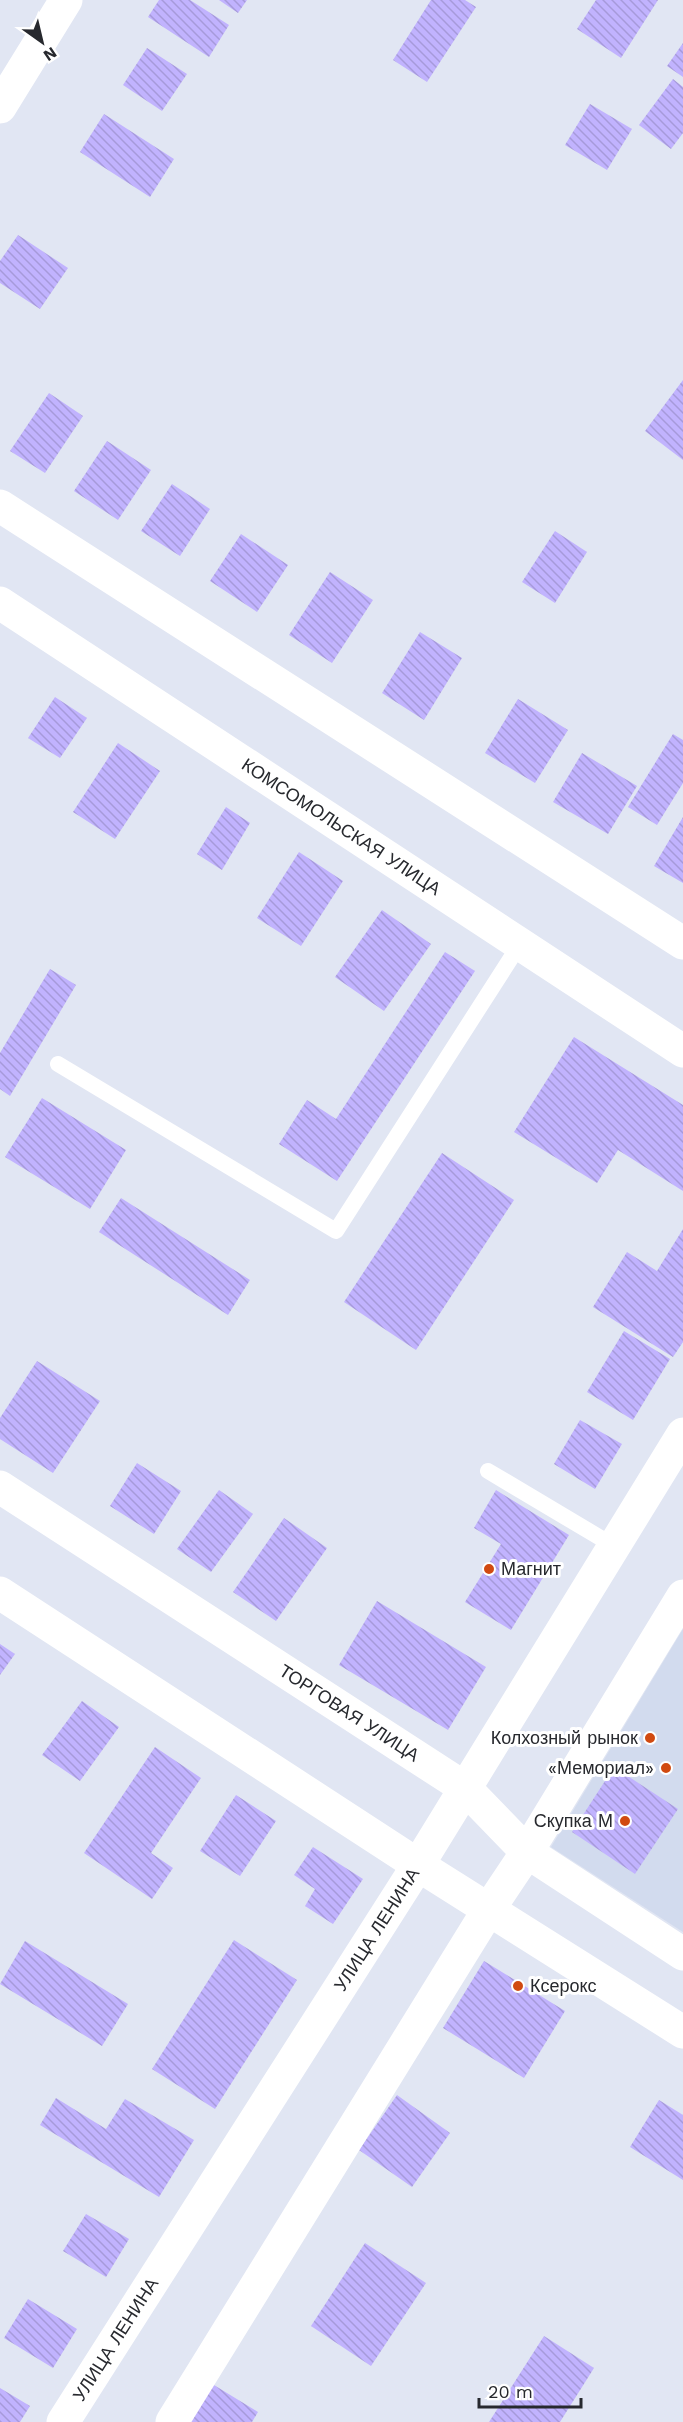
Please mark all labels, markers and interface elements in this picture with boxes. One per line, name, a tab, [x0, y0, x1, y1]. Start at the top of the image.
north arrow	[12, 12, 72, 72]
text: N	[40, 43, 60, 65]
street label: КОМСОМОЛЬСКАЯ УЛИЦА	[238, 754, 445, 899]
place label: Магнит	[501, 1558, 561, 1579]
marker: Магнит	[482, 1562, 496, 1576]
street label: ТОРГОВАЯ УЛИЦА	[276, 1660, 423, 1766]
place label: Колхозный рынок	[491, 1727, 638, 1748]
marker: Колхозный рынок	[643, 1731, 657, 1745]
place label: «Мемориал»	[548, 1757, 654, 1778]
marker: «Мемориал»	[659, 1761, 673, 1775]
place label: Скупка М	[534, 1810, 613, 1831]
marker: Скупка М	[618, 1814, 632, 1828]
street label: УЛИЦА ЛЕНИНА	[329, 1864, 423, 1995]
place label: Ксерокс	[530, 1975, 597, 1996]
marker: Ксерокс	[511, 1979, 525, 1993]
street label: УЛИЦА ЛЕНИНА	[68, 2274, 162, 2405]
scale bar	[479, 2371, 581, 2409]
text: 20 m	[488, 2381, 533, 2402]

